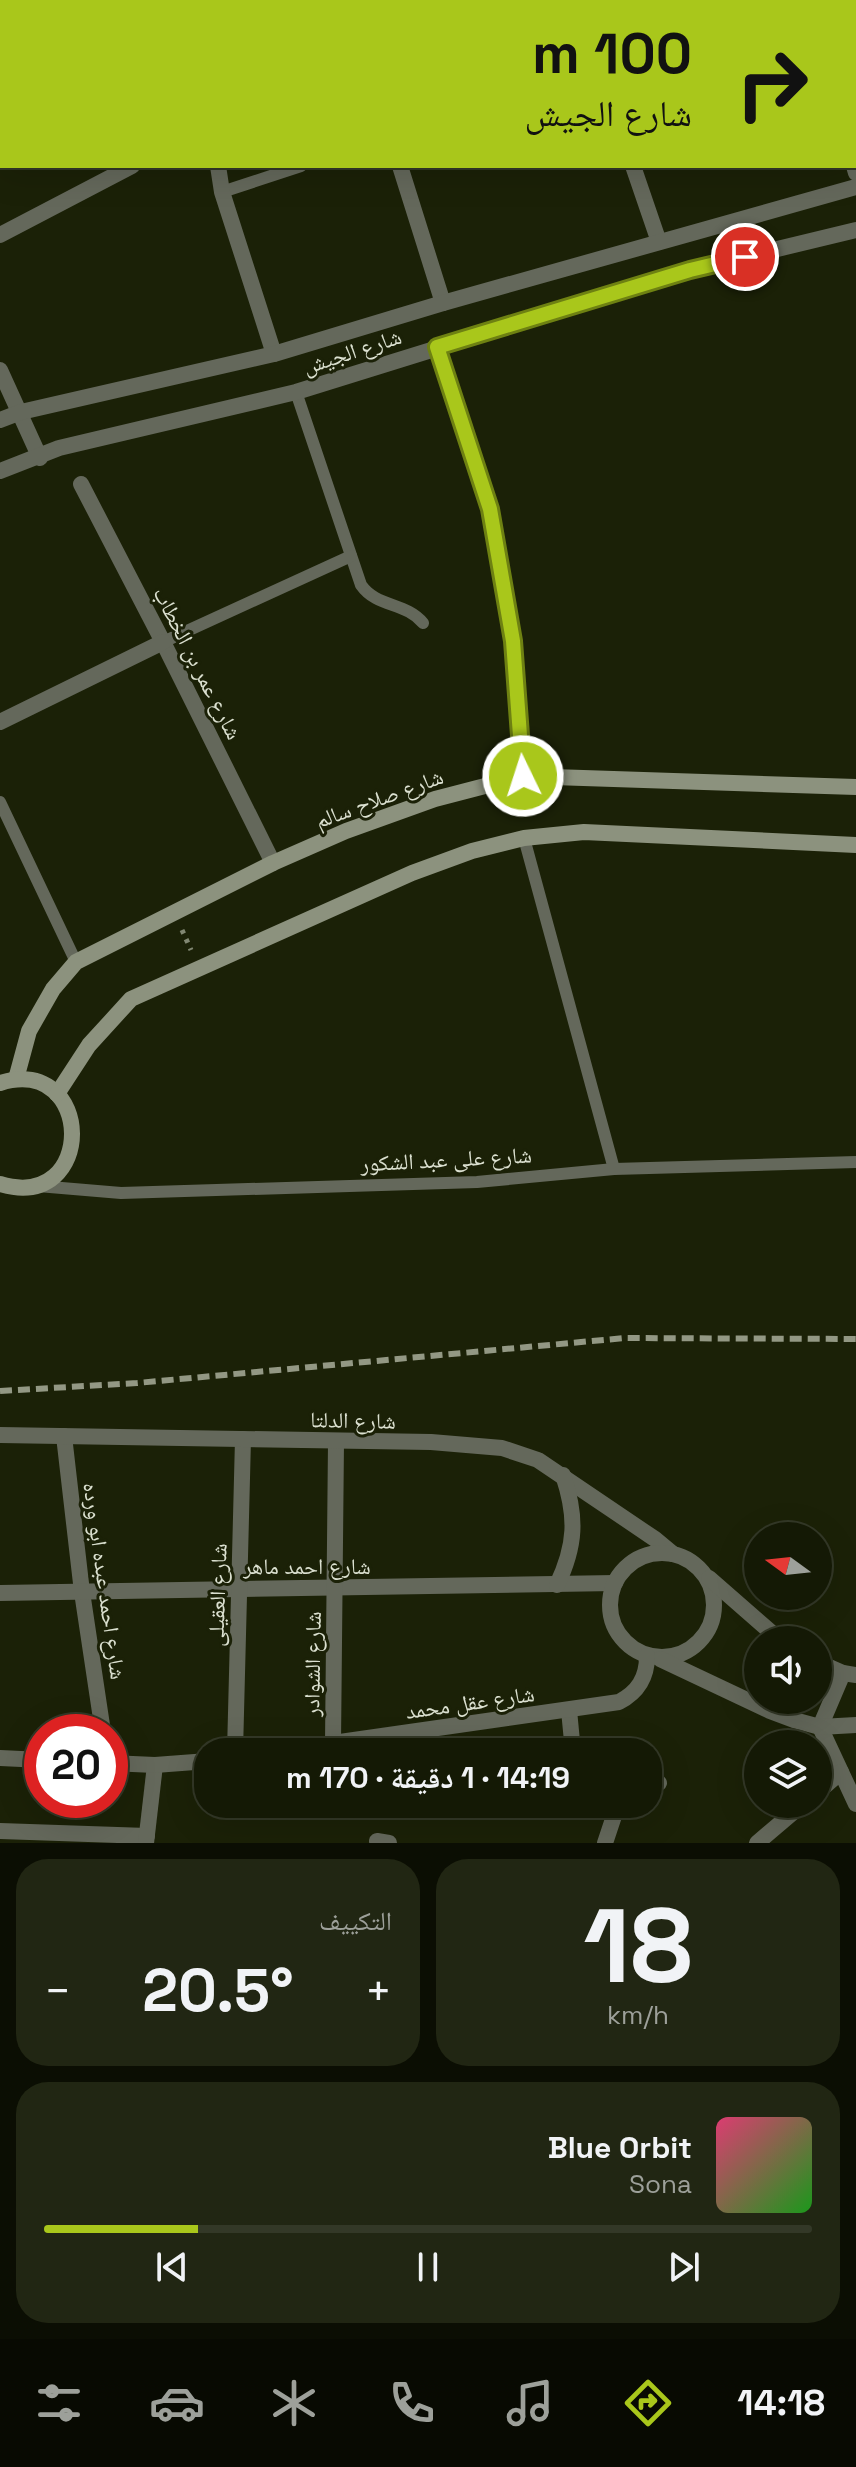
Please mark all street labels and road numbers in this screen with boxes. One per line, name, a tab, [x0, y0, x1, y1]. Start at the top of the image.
street label: شارع الجيش	[299, 322, 405, 380]
street label: شارع عمر بن الخطاب	[147, 582, 249, 744]
street label: شارع صلاح سالم	[311, 762, 447, 835]
street label: شارع على عبد الشكور	[359, 1141, 532, 1178]
street label: شارع الدلتا	[310, 1405, 396, 1435]
street label: شارع احمد عبده ابو ورده	[77, 1481, 133, 1681]
street label: شارع العقيلى	[201, 1543, 233, 1647]
street label: شارع احمد ماهر	[242, 1552, 371, 1580]
street label: شارع الشوادر	[297, 1611, 327, 1718]
street label: شارع عقل محمد	[404, 1679, 536, 1725]

